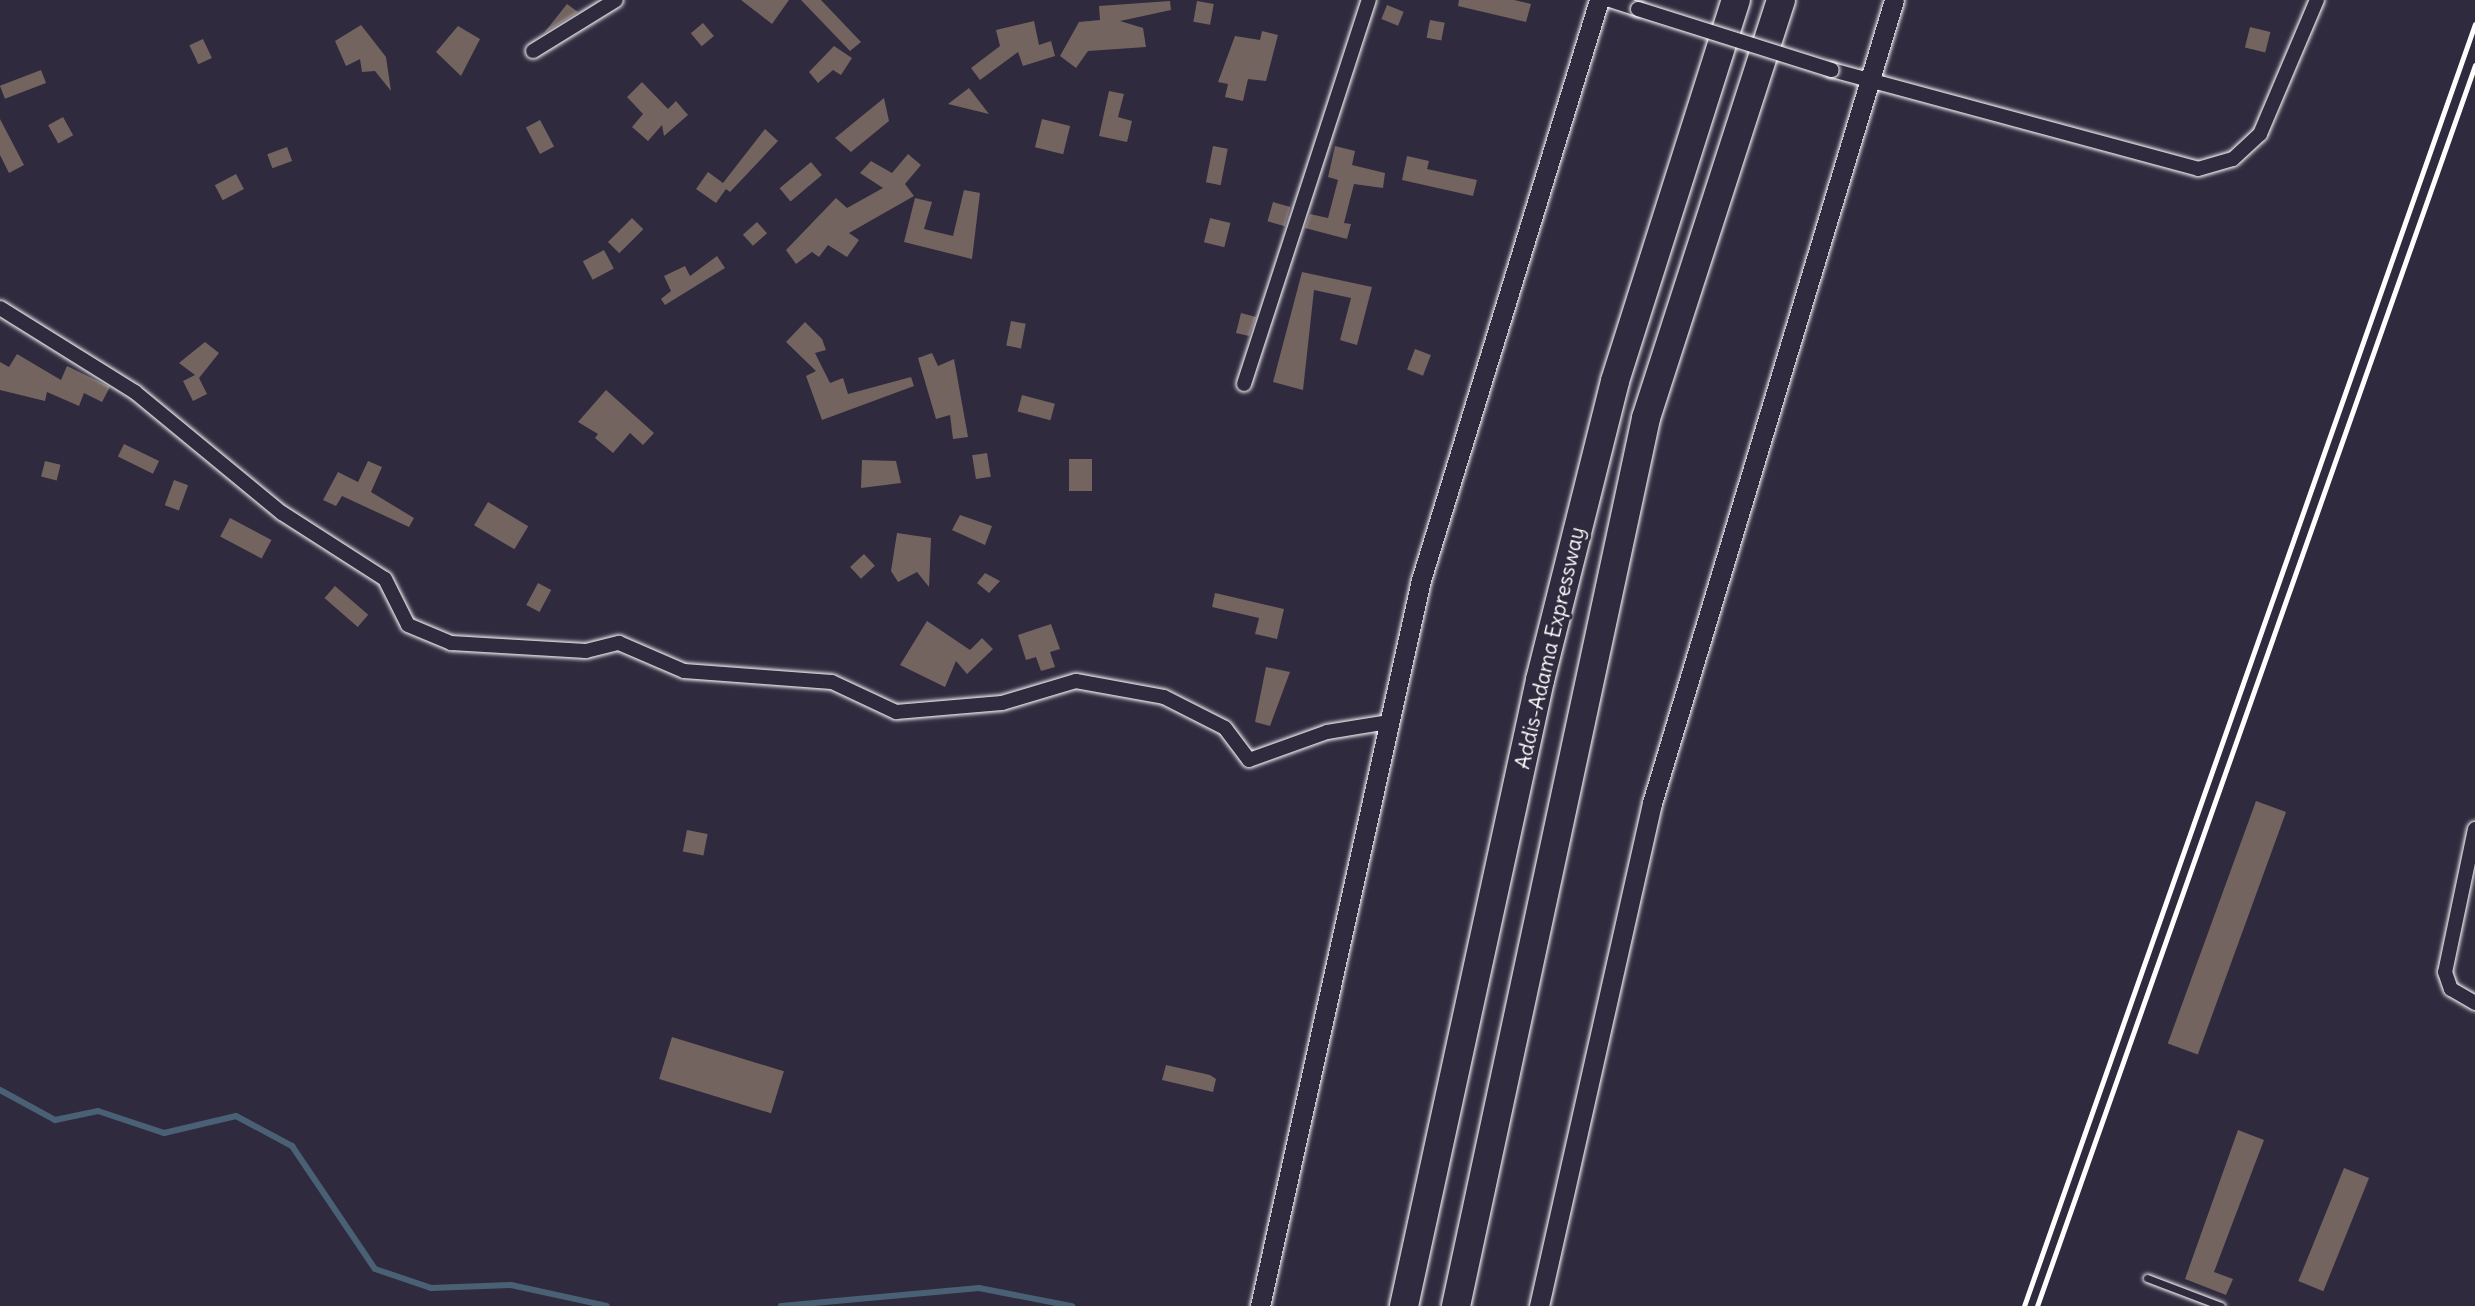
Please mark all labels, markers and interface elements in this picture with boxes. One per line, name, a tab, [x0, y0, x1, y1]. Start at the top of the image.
street label: Addis-Adama Expressway	[1510, 525, 1590, 771]

